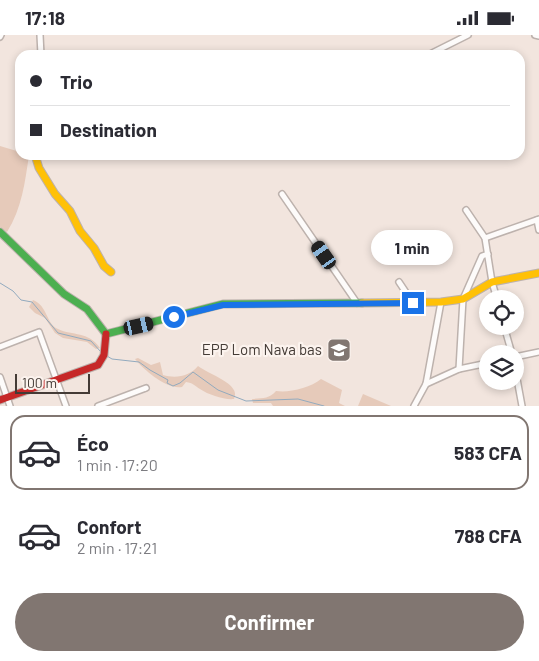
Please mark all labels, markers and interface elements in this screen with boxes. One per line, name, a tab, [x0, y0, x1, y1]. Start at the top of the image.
text: 17:18	[25, 6, 65, 29]
text: Trio	[60, 70, 93, 93]
text: Destination	[60, 118, 157, 141]
callout: 1 min	[372, 231, 454, 265]
car	[309, 238, 338, 272]
text: 1 min	[394, 238, 430, 257]
map controls	[479, 290, 524, 390]
button: locate	[479, 290, 524, 335]
route end	[402, 292, 424, 314]
route start	[163, 306, 185, 328]
car	[122, 315, 155, 337]
school or university icon: EPP Lom Nava bas	[326, 337, 352, 363]
place label: EPP Lom Nava bas	[202, 340, 322, 358]
button: layers	[479, 345, 524, 390]
scale bar	[15, 371, 90, 394]
text: 100 m	[22, 374, 57, 391]
icon: car	[17, 430, 62, 475]
text: Éco	[77, 432, 109, 455]
text: 583 CFA	[454, 441, 522, 464]
text: 1 min · 17:20	[77, 455, 158, 474]
icon: car	[17, 513, 62, 558]
text: Confort	[77, 515, 141, 538]
text: 788 CFA	[455, 524, 522, 547]
text: 2 min · 17:21	[77, 538, 157, 557]
button: Confirmer	[15, 593, 524, 651]

